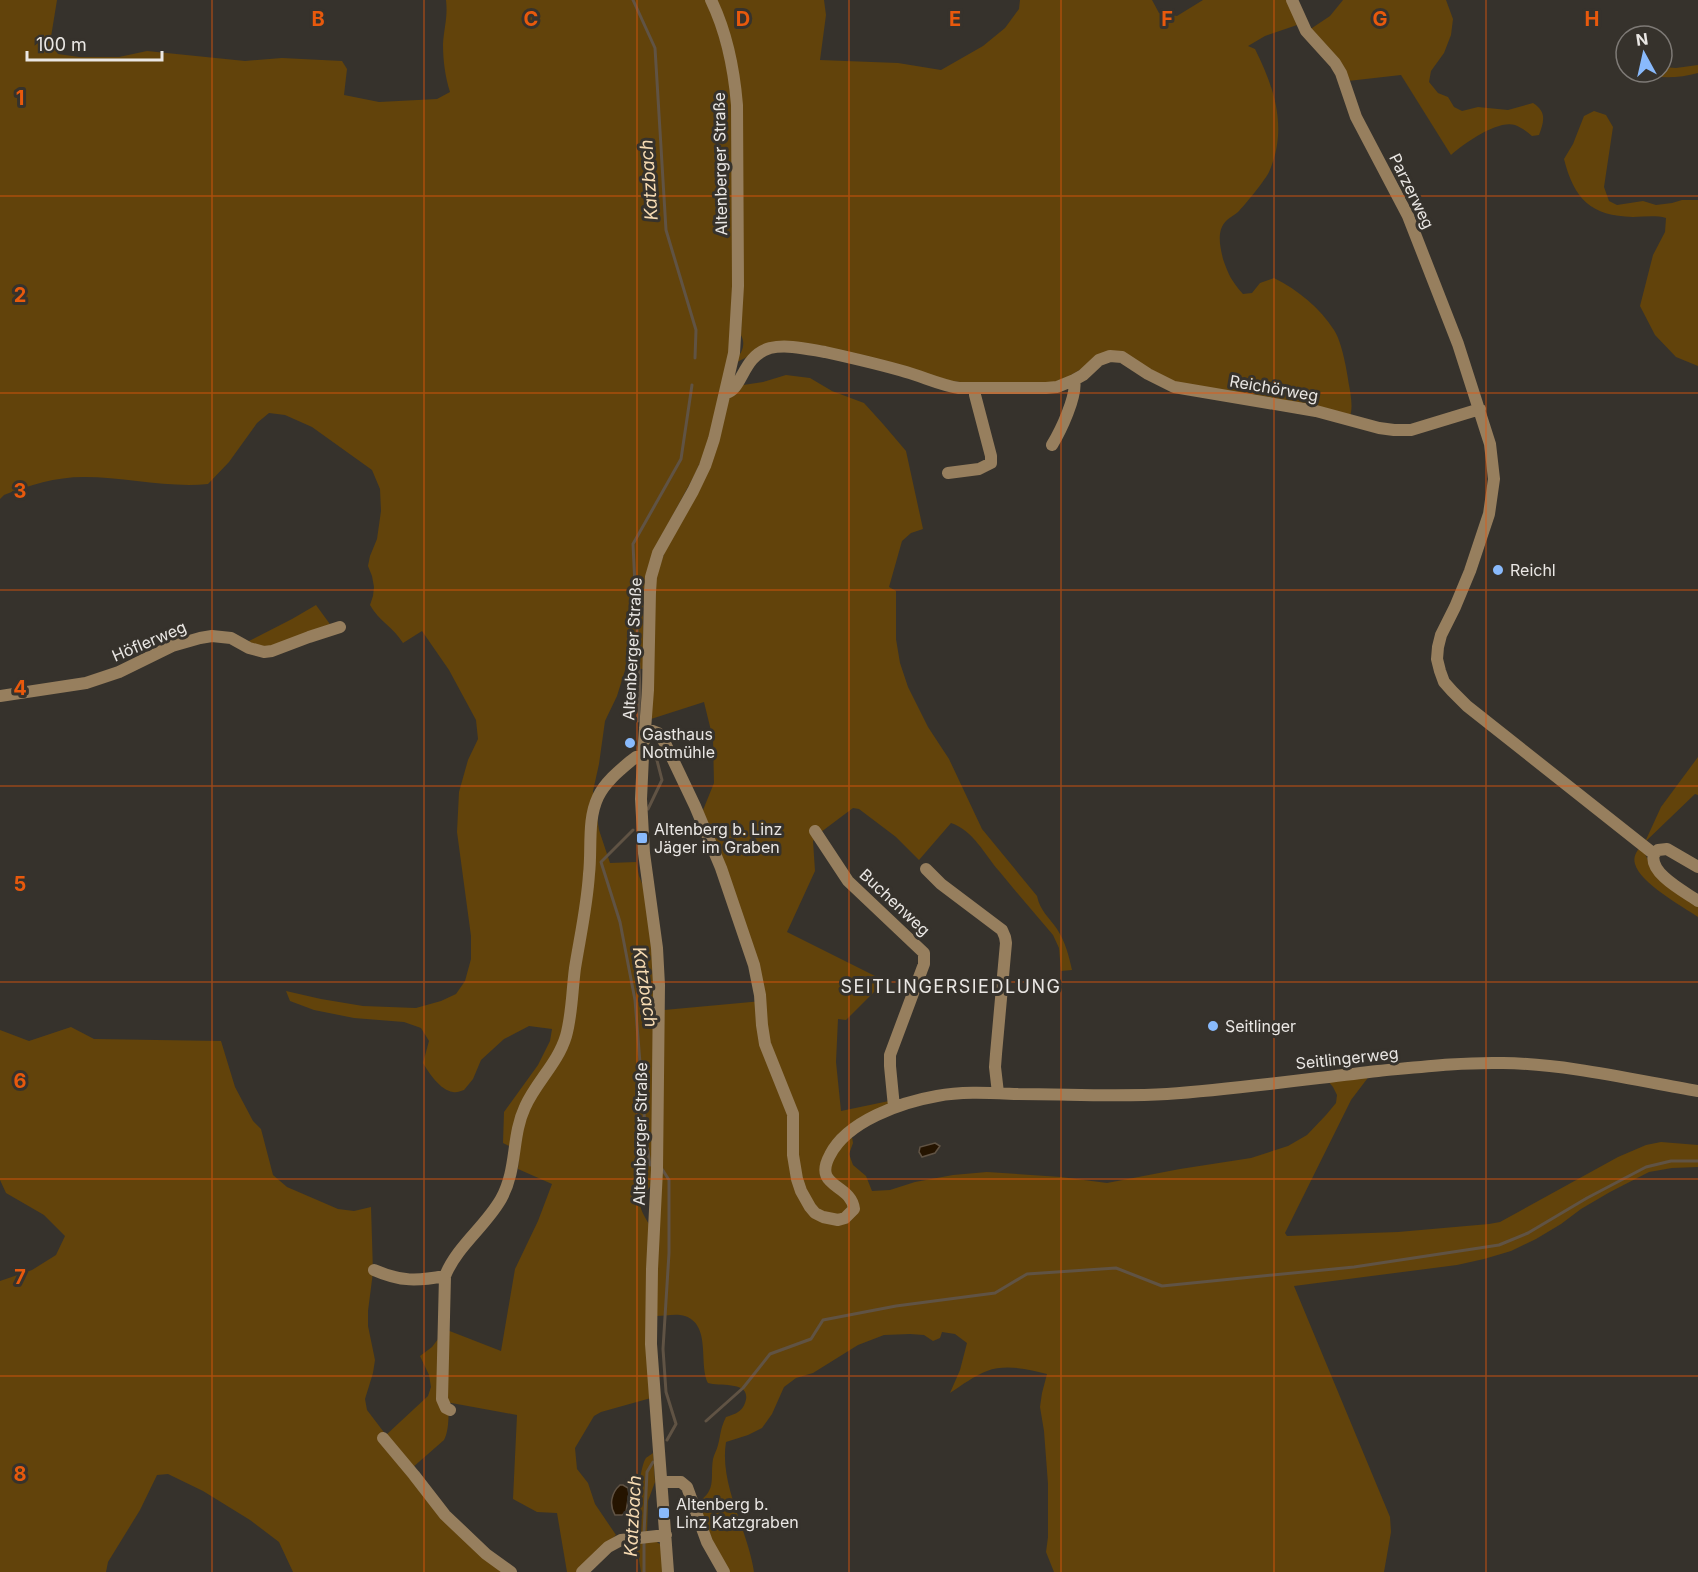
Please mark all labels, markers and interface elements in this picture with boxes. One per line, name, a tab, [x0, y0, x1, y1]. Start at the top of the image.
text: B	[311, 7, 325, 31]
text: C	[524, 7, 538, 31]
text: D	[736, 7, 750, 31]
text: E	[949, 7, 961, 31]
text: F	[1161, 7, 1173, 31]
text: G	[1372, 7, 1388, 31]
text: H	[1585, 7, 1599, 31]
scale bar	[27, 24, 162, 62]
north arrow	[1614, 24, 1674, 84]
text: N	[1634, 28, 1649, 50]
text: 100 m	[36, 34, 87, 55]
text: 1	[16, 86, 24, 110]
street label: Altenberger Straße	[709, 92, 731, 236]
water label: Katzbach	[635, 139, 662, 221]
street label: Parzerweg	[1385, 150, 1439, 232]
text: 2	[14, 283, 26, 307]
street label: Reichörweg	[1228, 370, 1320, 406]
text: 3	[14, 479, 26, 503]
place label: Reichl	[1510, 560, 1556, 580]
marker: Reichl	[1491, 563, 1505, 577]
street label: Altenberger Straße	[618, 577, 646, 721]
street label: Höflerweg	[109, 616, 189, 666]
text: 4	[13, 676, 27, 700]
place label: Gasthaus Notmühle	[642, 724, 715, 762]
marker: Gasthaus Notmühle	[623, 736, 637, 750]
place label: Altenberg b. Linz Jäger im Graben	[654, 819, 782, 857]
marker: Altenberg b. Linz Jäger im Graben	[635, 831, 649, 845]
street label: Buchenweg	[856, 864, 934, 940]
text: 5	[14, 872, 26, 896]
water label: Katzbach	[629, 945, 662, 1029]
district label: SEITLINGERSIEDLUNG	[841, 976, 1061, 997]
place label: Seitlinger	[1225, 1016, 1296, 1036]
marker: Seitlinger	[1206, 1019, 1220, 1033]
street label: Seitlingerweg	[1295, 1043, 1399, 1073]
street label: Altenberger Straße	[629, 1062, 651, 1206]
text: 6	[14, 1069, 27, 1093]
text: 7	[14, 1265, 26, 1289]
text: 8	[13, 1462, 27, 1486]
water label: Katzbach	[620, 1475, 645, 1557]
place label: Altenberg b. Linz Katzgraben	[676, 1494, 799, 1532]
marker: Altenberg b. Linz Katzgraben	[657, 1506, 671, 1520]

